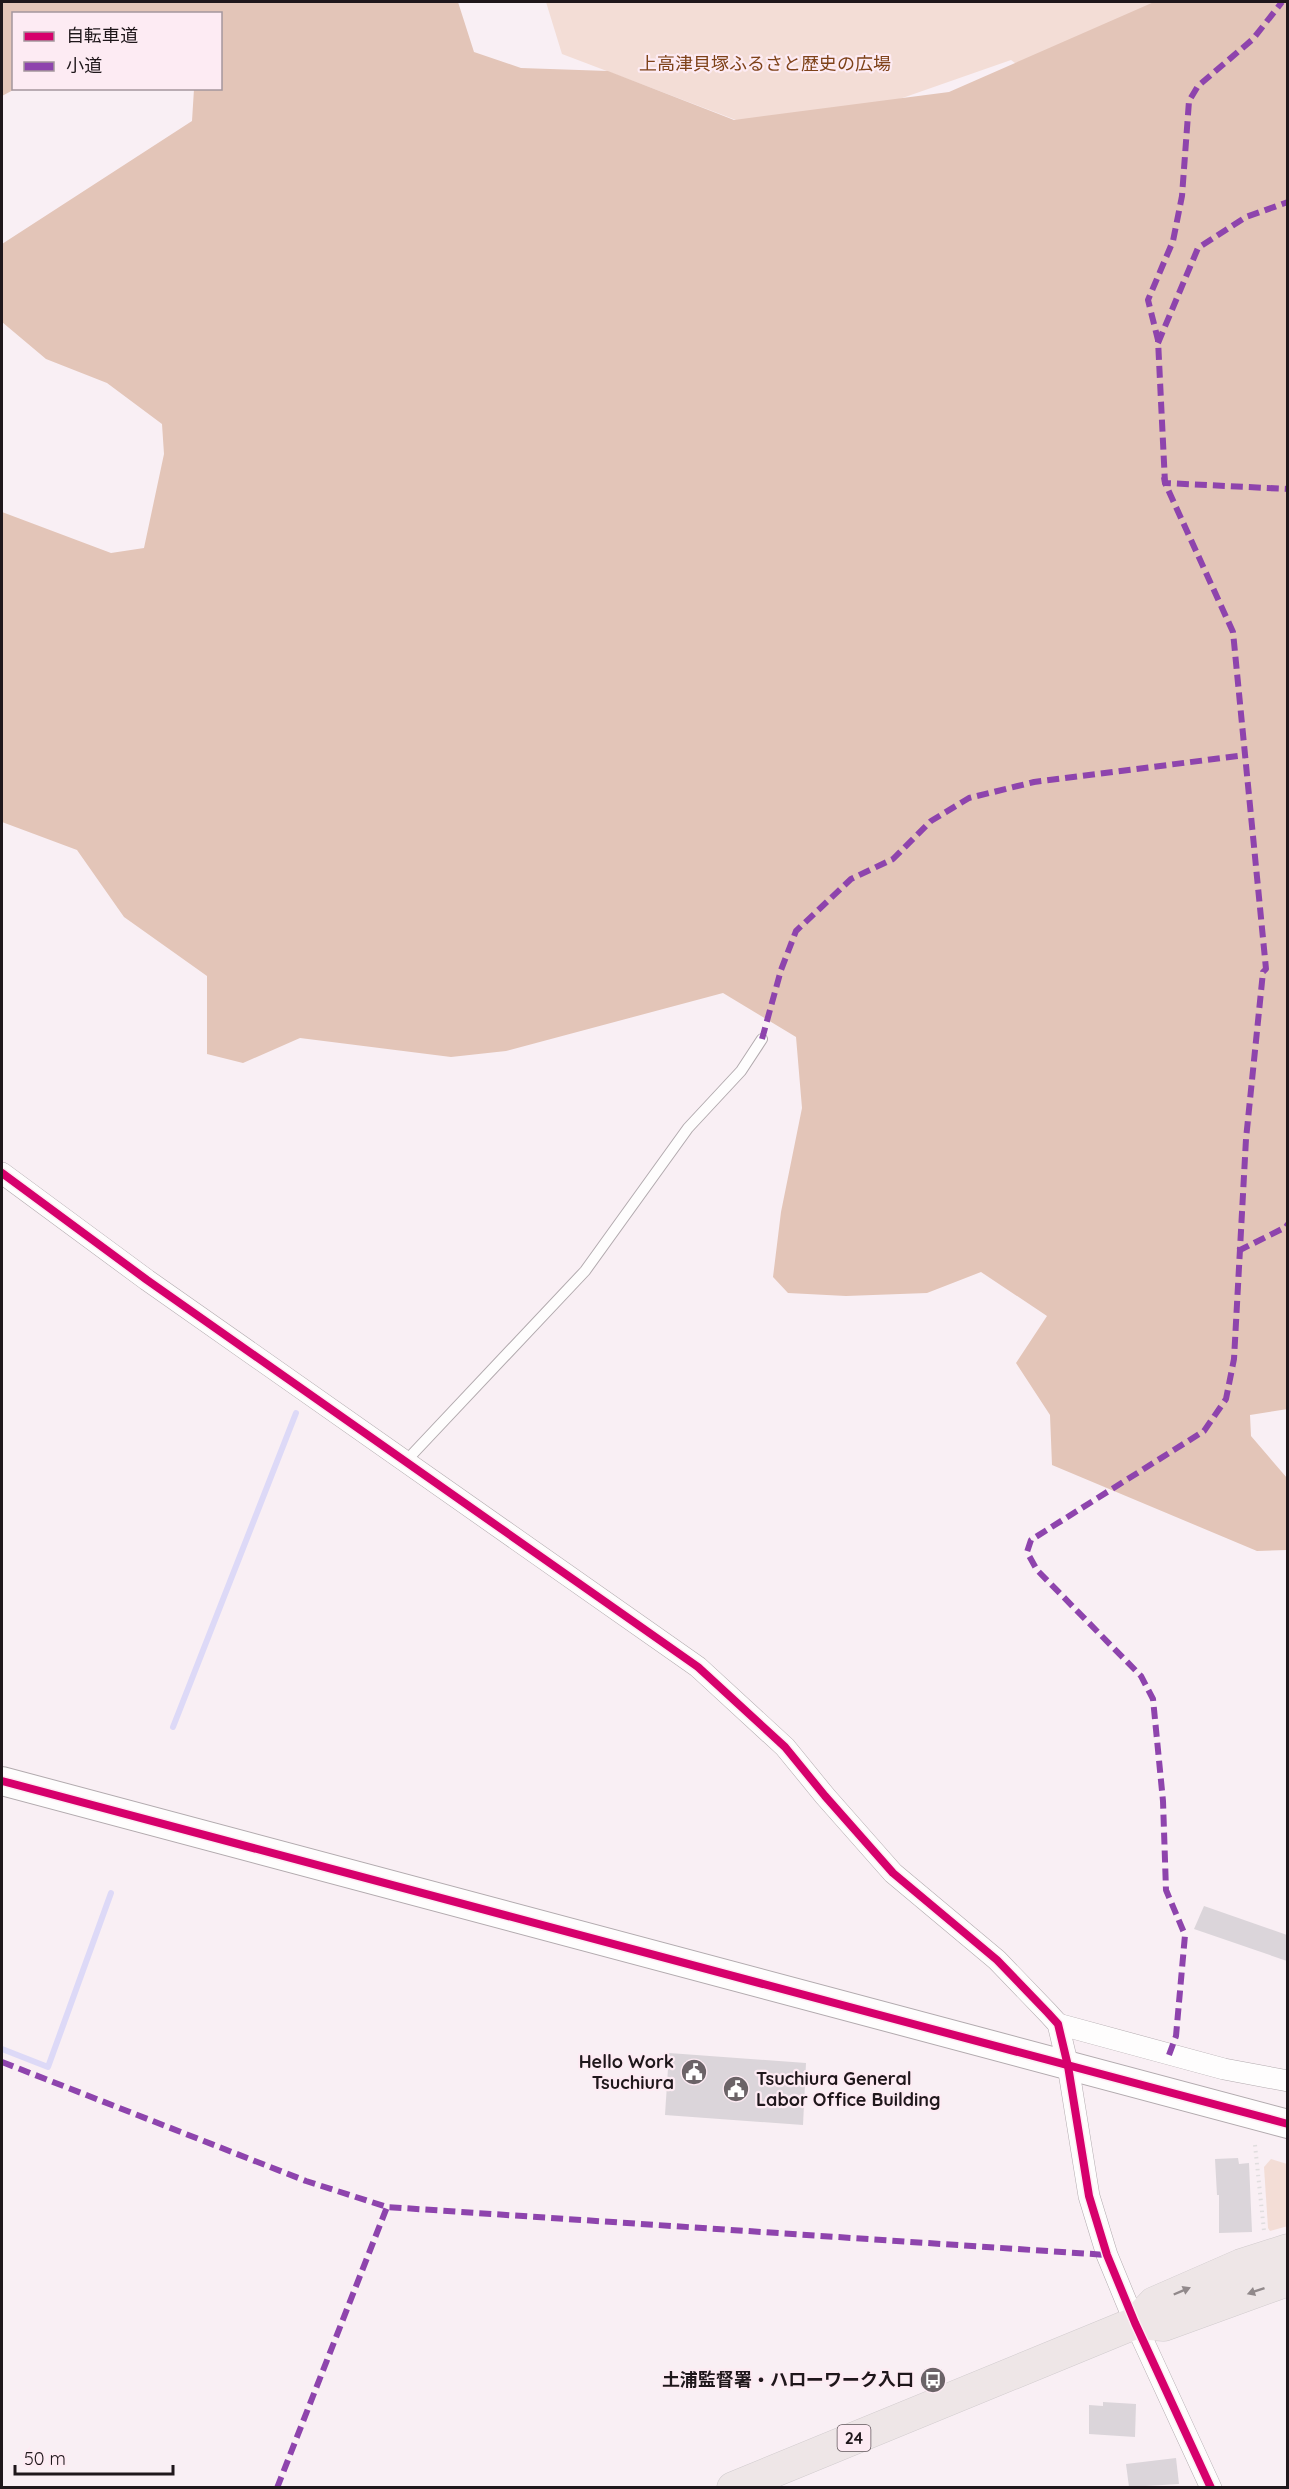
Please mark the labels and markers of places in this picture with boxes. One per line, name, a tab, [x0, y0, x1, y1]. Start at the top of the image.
place label: Hello Work Tsuchiura	[579, 2050, 674, 2094]
public building icon: Hello Work Tsuchiura	[679, 2057, 709, 2087]
place label: Tsuchiura General Labor Office Building	[756, 2067, 941, 2111]
public building icon: Tsuchiura General Labor Office Building	[721, 2074, 751, 2104]
bus stop icon: 土浦監督署・ハローワーク入口	[918, 2365, 948, 2395]
place label: 土浦監督署・ハローワーク入口	[662, 2368, 914, 2391]

